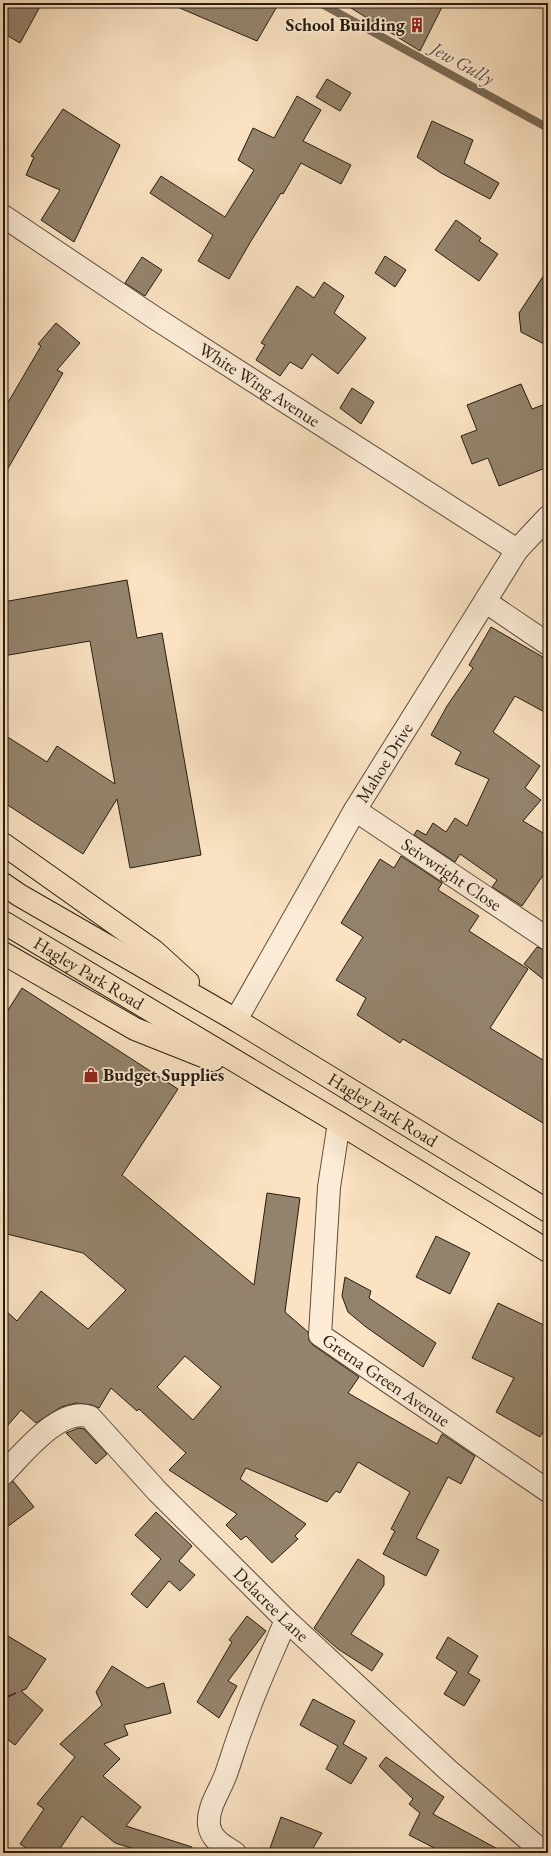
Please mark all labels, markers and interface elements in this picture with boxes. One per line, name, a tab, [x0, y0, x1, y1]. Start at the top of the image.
place label: School Building	[286, 13, 406, 36]
building icon: School Building	[408, 16, 426, 34]
water label: Jew Gully	[423, 34, 499, 91]
street label: White Wing Avenue	[195, 337, 325, 432]
street label: Mahoe Drive	[350, 718, 418, 807]
street label: Seivwright Close	[397, 832, 506, 916]
street label: Hagley Park Road	[30, 931, 149, 1015]
place label: Budget Supplies	[103, 1063, 224, 1086]
shop icon: Budget Supplies	[82, 1066, 100, 1084]
street label: Hagley Park Road	[324, 1067, 443, 1152]
street label: Gretna Green Avenue	[318, 1328, 455, 1432]
street label: Delacree Lane	[229, 1562, 314, 1646]

